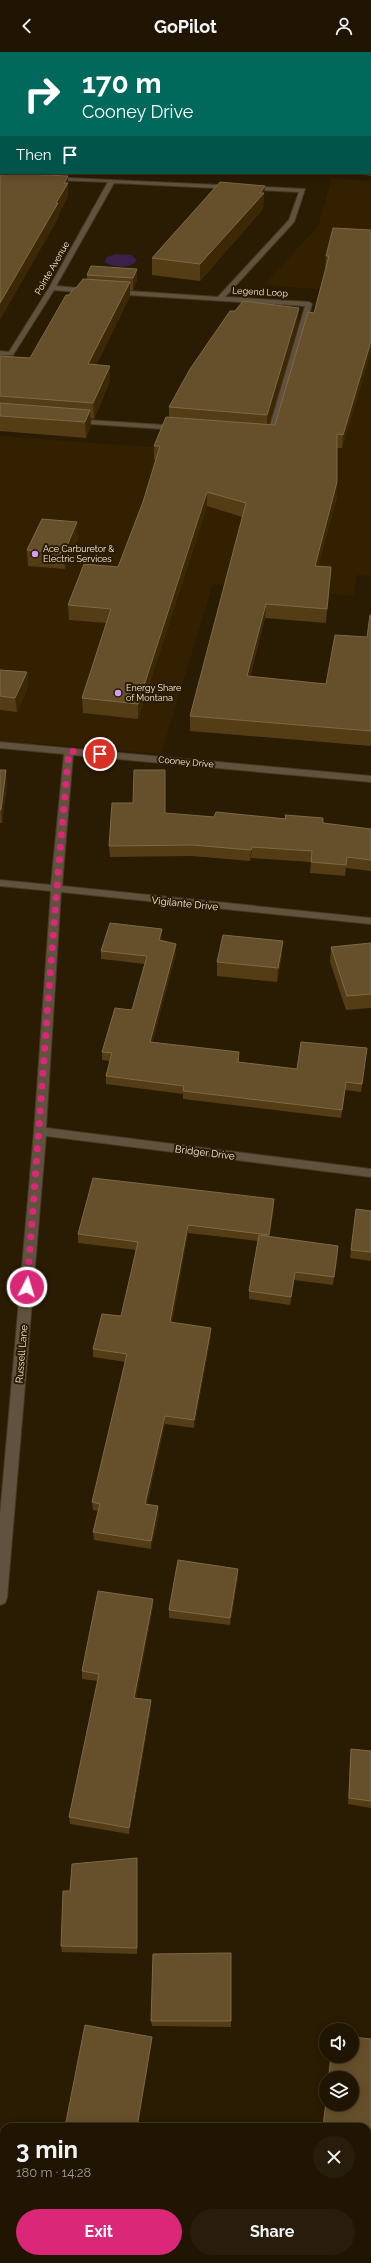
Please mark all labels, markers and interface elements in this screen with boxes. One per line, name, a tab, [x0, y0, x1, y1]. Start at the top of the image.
icon: back	[16, 15, 38, 37]
icon: person	[333, 15, 355, 37]
text: GoPilot	[154, 16, 217, 37]
text: 170 m	[82, 67, 162, 100]
icon: right	[16, 68, 68, 120]
text: Cooney Drive	[82, 101, 193, 122]
icon: arrive	[59, 144, 81, 166]
text: Then	[16, 146, 51, 164]
street label: Pointe Avenue	[33, 239, 72, 296]
street label: Legend Loop	[232, 286, 289, 298]
place label: Ace Carburetor & Electric Services	[43, 544, 114, 564]
marker: Ace Carburetor & Electric Services	[30, 549, 40, 559]
place label: Energy Share of Montana	[126, 683, 182, 703]
marker: Energy Share of Montana	[113, 688, 123, 698]
pin	[83, 737, 117, 771]
icon: arrive	[89, 743, 111, 765]
street label: Cooney Drive	[158, 755, 215, 769]
street label: Vigilante Drive	[151, 895, 219, 912]
street label: Bridger Drive	[174, 1143, 236, 1162]
position arrow	[6, 1266, 48, 1308]
street label: Russell Lane	[13, 1324, 30, 1384]
map controls	[319, 2023, 359, 2111]
button: sound	[319, 2023, 359, 2063]
button: layers	[319, 2071, 359, 2111]
text: 3 min	[16, 2135, 78, 2164]
button: close	[313, 2136, 355, 2178]
text: 180 m · 14:28	[16, 2165, 91, 2180]
button: Exit	[16, 2209, 182, 2255]
button: Share	[190, 2209, 355, 2255]

